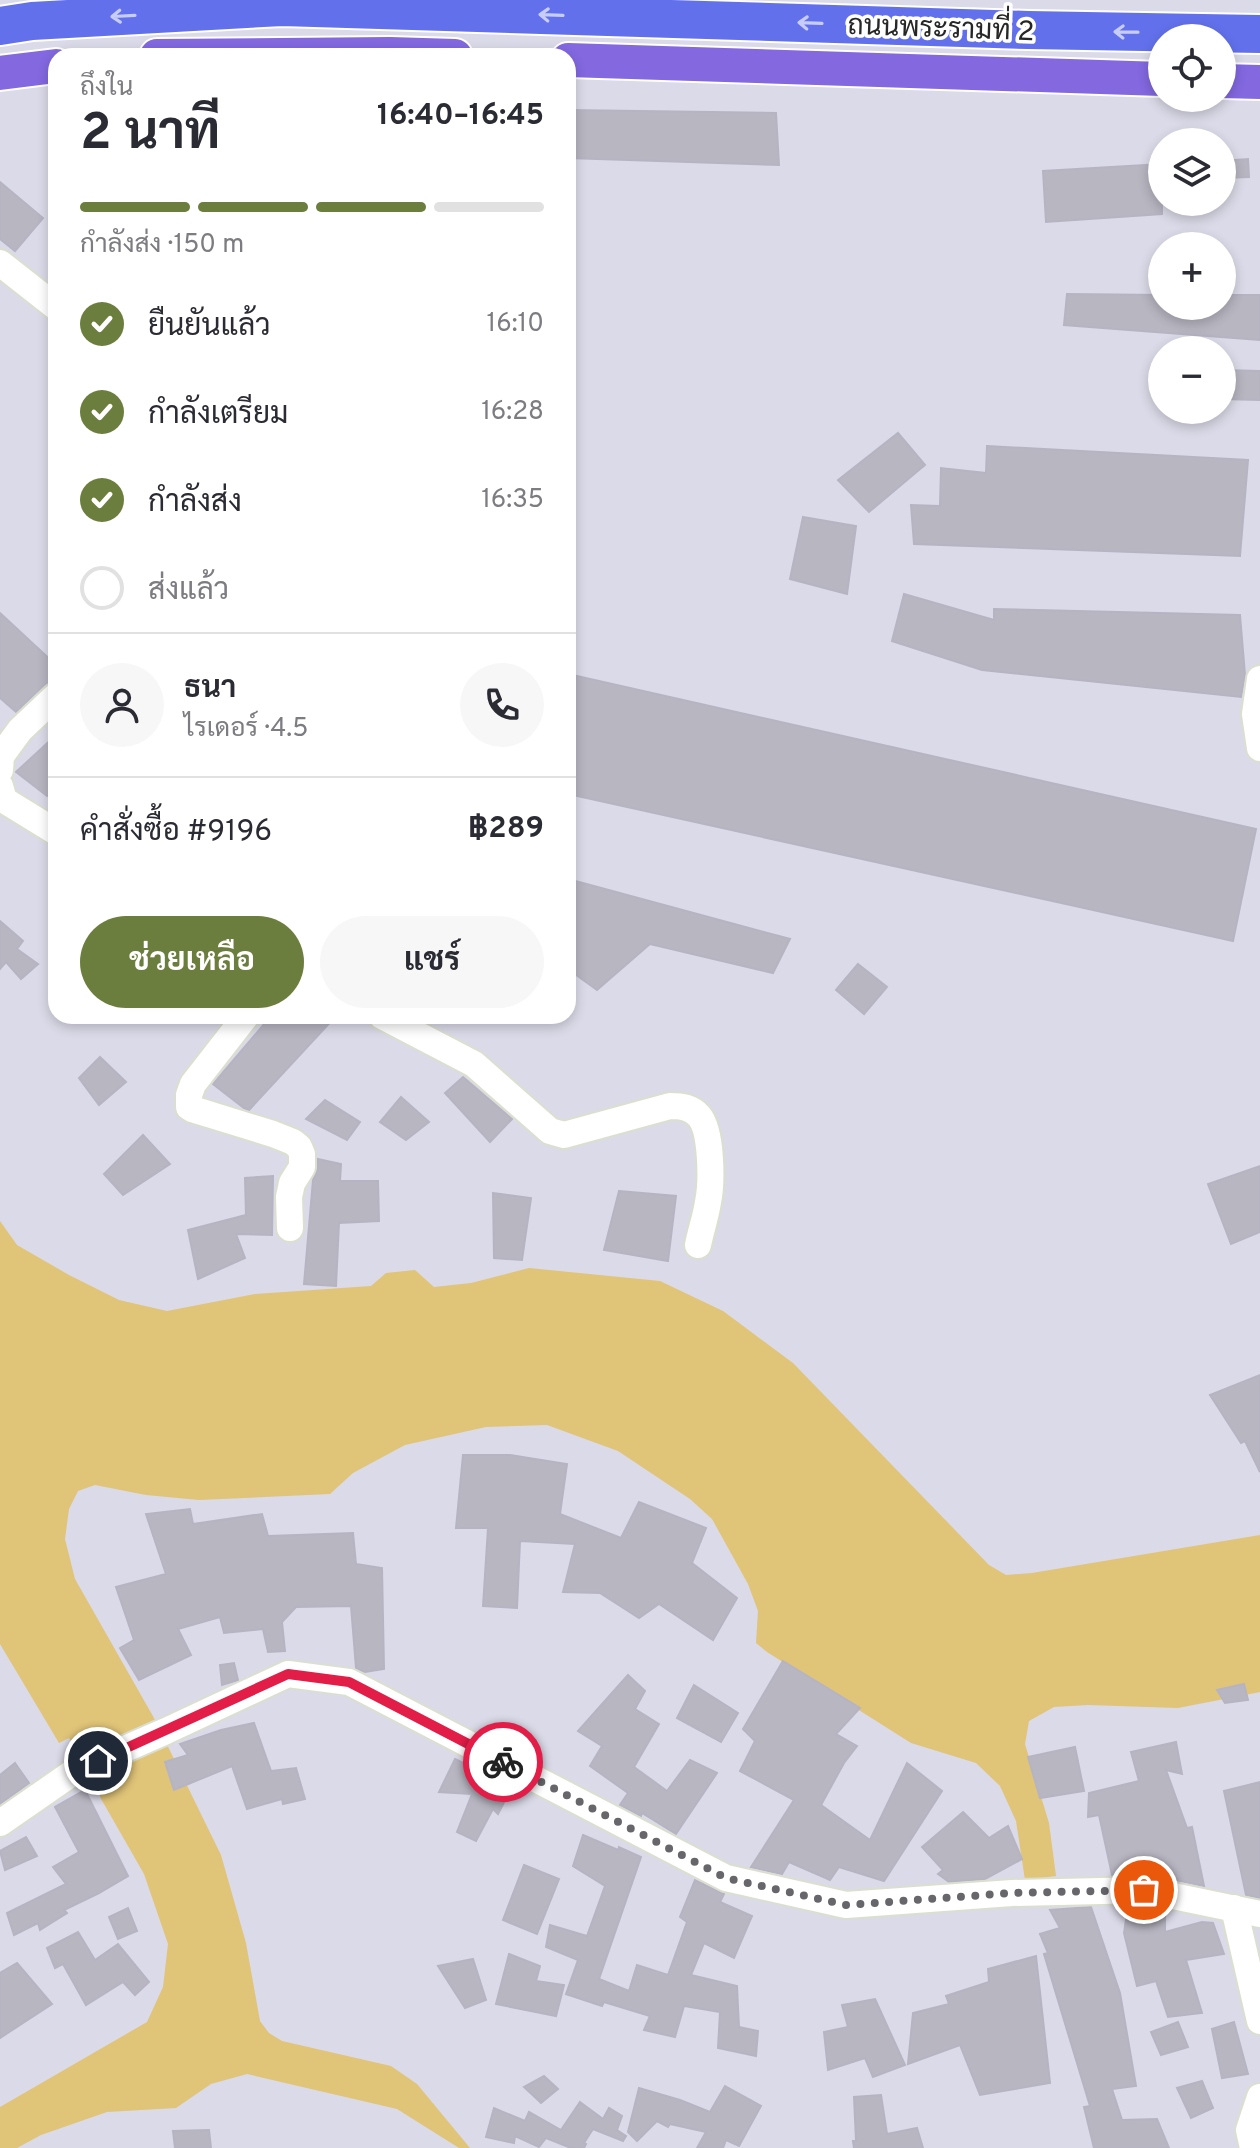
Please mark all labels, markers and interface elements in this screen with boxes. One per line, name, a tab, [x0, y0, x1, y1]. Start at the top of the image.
street label: ถนนพระรามที่ 2	[847, 0, 1035, 51]
one-way arrow	[538, 8, 565, 23]
one-way arrow	[110, 9, 137, 24]
one-way arrow	[797, 16, 824, 31]
one-way arrow	[1113, 24, 1140, 39]
map controls	[1148, 24, 1236, 424]
button: locate	[1148, 24, 1236, 112]
text: ถึงใน	[80, 72, 133, 105]
text: 16:40–16:45	[377, 98, 544, 135]
text: 2 นาที	[80, 102, 220, 168]
button: layers	[1148, 128, 1236, 216]
text: กำลังส่ง · 150 m	[80, 229, 244, 262]
button: +	[1148, 232, 1236, 320]
icon: check	[80, 302, 124, 346]
text: 16:10	[487, 308, 544, 341]
text: ยืนยันแล้ว	[148, 309, 271, 346]
button: −	[1148, 336, 1236, 424]
icon: check	[80, 390, 124, 434]
text: 16:28	[481, 396, 544, 429]
text: กำลังเตรียม	[148, 397, 288, 434]
icon: check	[80, 478, 124, 522]
text: 16:35	[481, 484, 544, 517]
text: กำลังส่ง	[148, 485, 242, 522]
text: ส่งแล้ว	[148, 573, 229, 610]
button: person	[80, 663, 164, 747]
button: phone	[460, 663, 544, 747]
text: ธนา	[184, 671, 236, 708]
text: ไรเดอร์ · 4.5	[184, 713, 308, 746]
text: ฿289	[468, 811, 544, 848]
text: คำสั่งซื้อ #9196	[80, 814, 272, 851]
button: ช่วยเหลือ	[80, 916, 304, 1008]
button: แชร์	[320, 916, 544, 1008]
courier	[463, 1722, 543, 1802]
pin	[64, 1727, 132, 1795]
icon: home	[76, 1739, 120, 1783]
icon: bike	[481, 1740, 525, 1784]
pin	[1110, 1856, 1178, 1924]
icon: bag	[1122, 1868, 1166, 1912]

